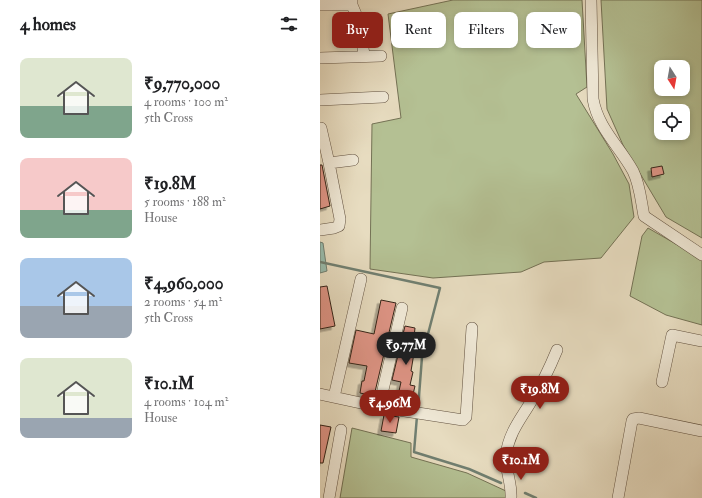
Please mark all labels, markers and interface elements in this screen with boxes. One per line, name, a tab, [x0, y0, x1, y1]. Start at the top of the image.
chip: Buy	[332, 12, 383, 48]
chip: Rent	[391, 12, 446, 48]
chip: Filters	[454, 12, 518, 48]
chip: New	[526, 12, 581, 48]
icon: filters	[278, 13, 300, 35]
text: 4 homes	[20, 14, 76, 35]
north arrow	[654, 60, 690, 96]
map controls	[654, 60, 690, 140]
text: ₹9,770,000	[144, 73, 220, 94]
icon: home	[52, 74, 100, 122]
text: 4 rooms · 100 m²	[144, 94, 228, 110]
button: locate	[654, 104, 690, 140]
text: 5th Cross	[144, 110, 193, 126]
text: ₹19.8M	[144, 173, 196, 194]
icon: home	[52, 174, 100, 222]
text: 5 rooms · 188 m²	[144, 194, 226, 210]
text: House	[144, 210, 177, 226]
text: ₹4,960,000	[144, 273, 223, 294]
icon: home	[52, 274, 100, 322]
text: 2 rooms · 54 m²	[144, 294, 222, 310]
text: 5th Cross	[144, 310, 193, 326]
pin: ₹9.77M	[373, 332, 439, 366]
text: ₹9.77M	[386, 337, 426, 353]
text: ₹10.1M	[144, 373, 194, 394]
icon: home	[52, 374, 100, 422]
pin: ₹19.8M	[507, 376, 573, 410]
text: ₹19.8M	[520, 381, 560, 397]
pin: ₹4.96M	[357, 390, 423, 424]
text: 4 rooms · 104 m²	[144, 394, 228, 410]
text: ₹4.96M	[368, 395, 412, 411]
text: House	[144, 410, 177, 426]
pin: ₹10.1M	[488, 447, 554, 481]
text: ₹10.1M	[502, 452, 540, 468]

